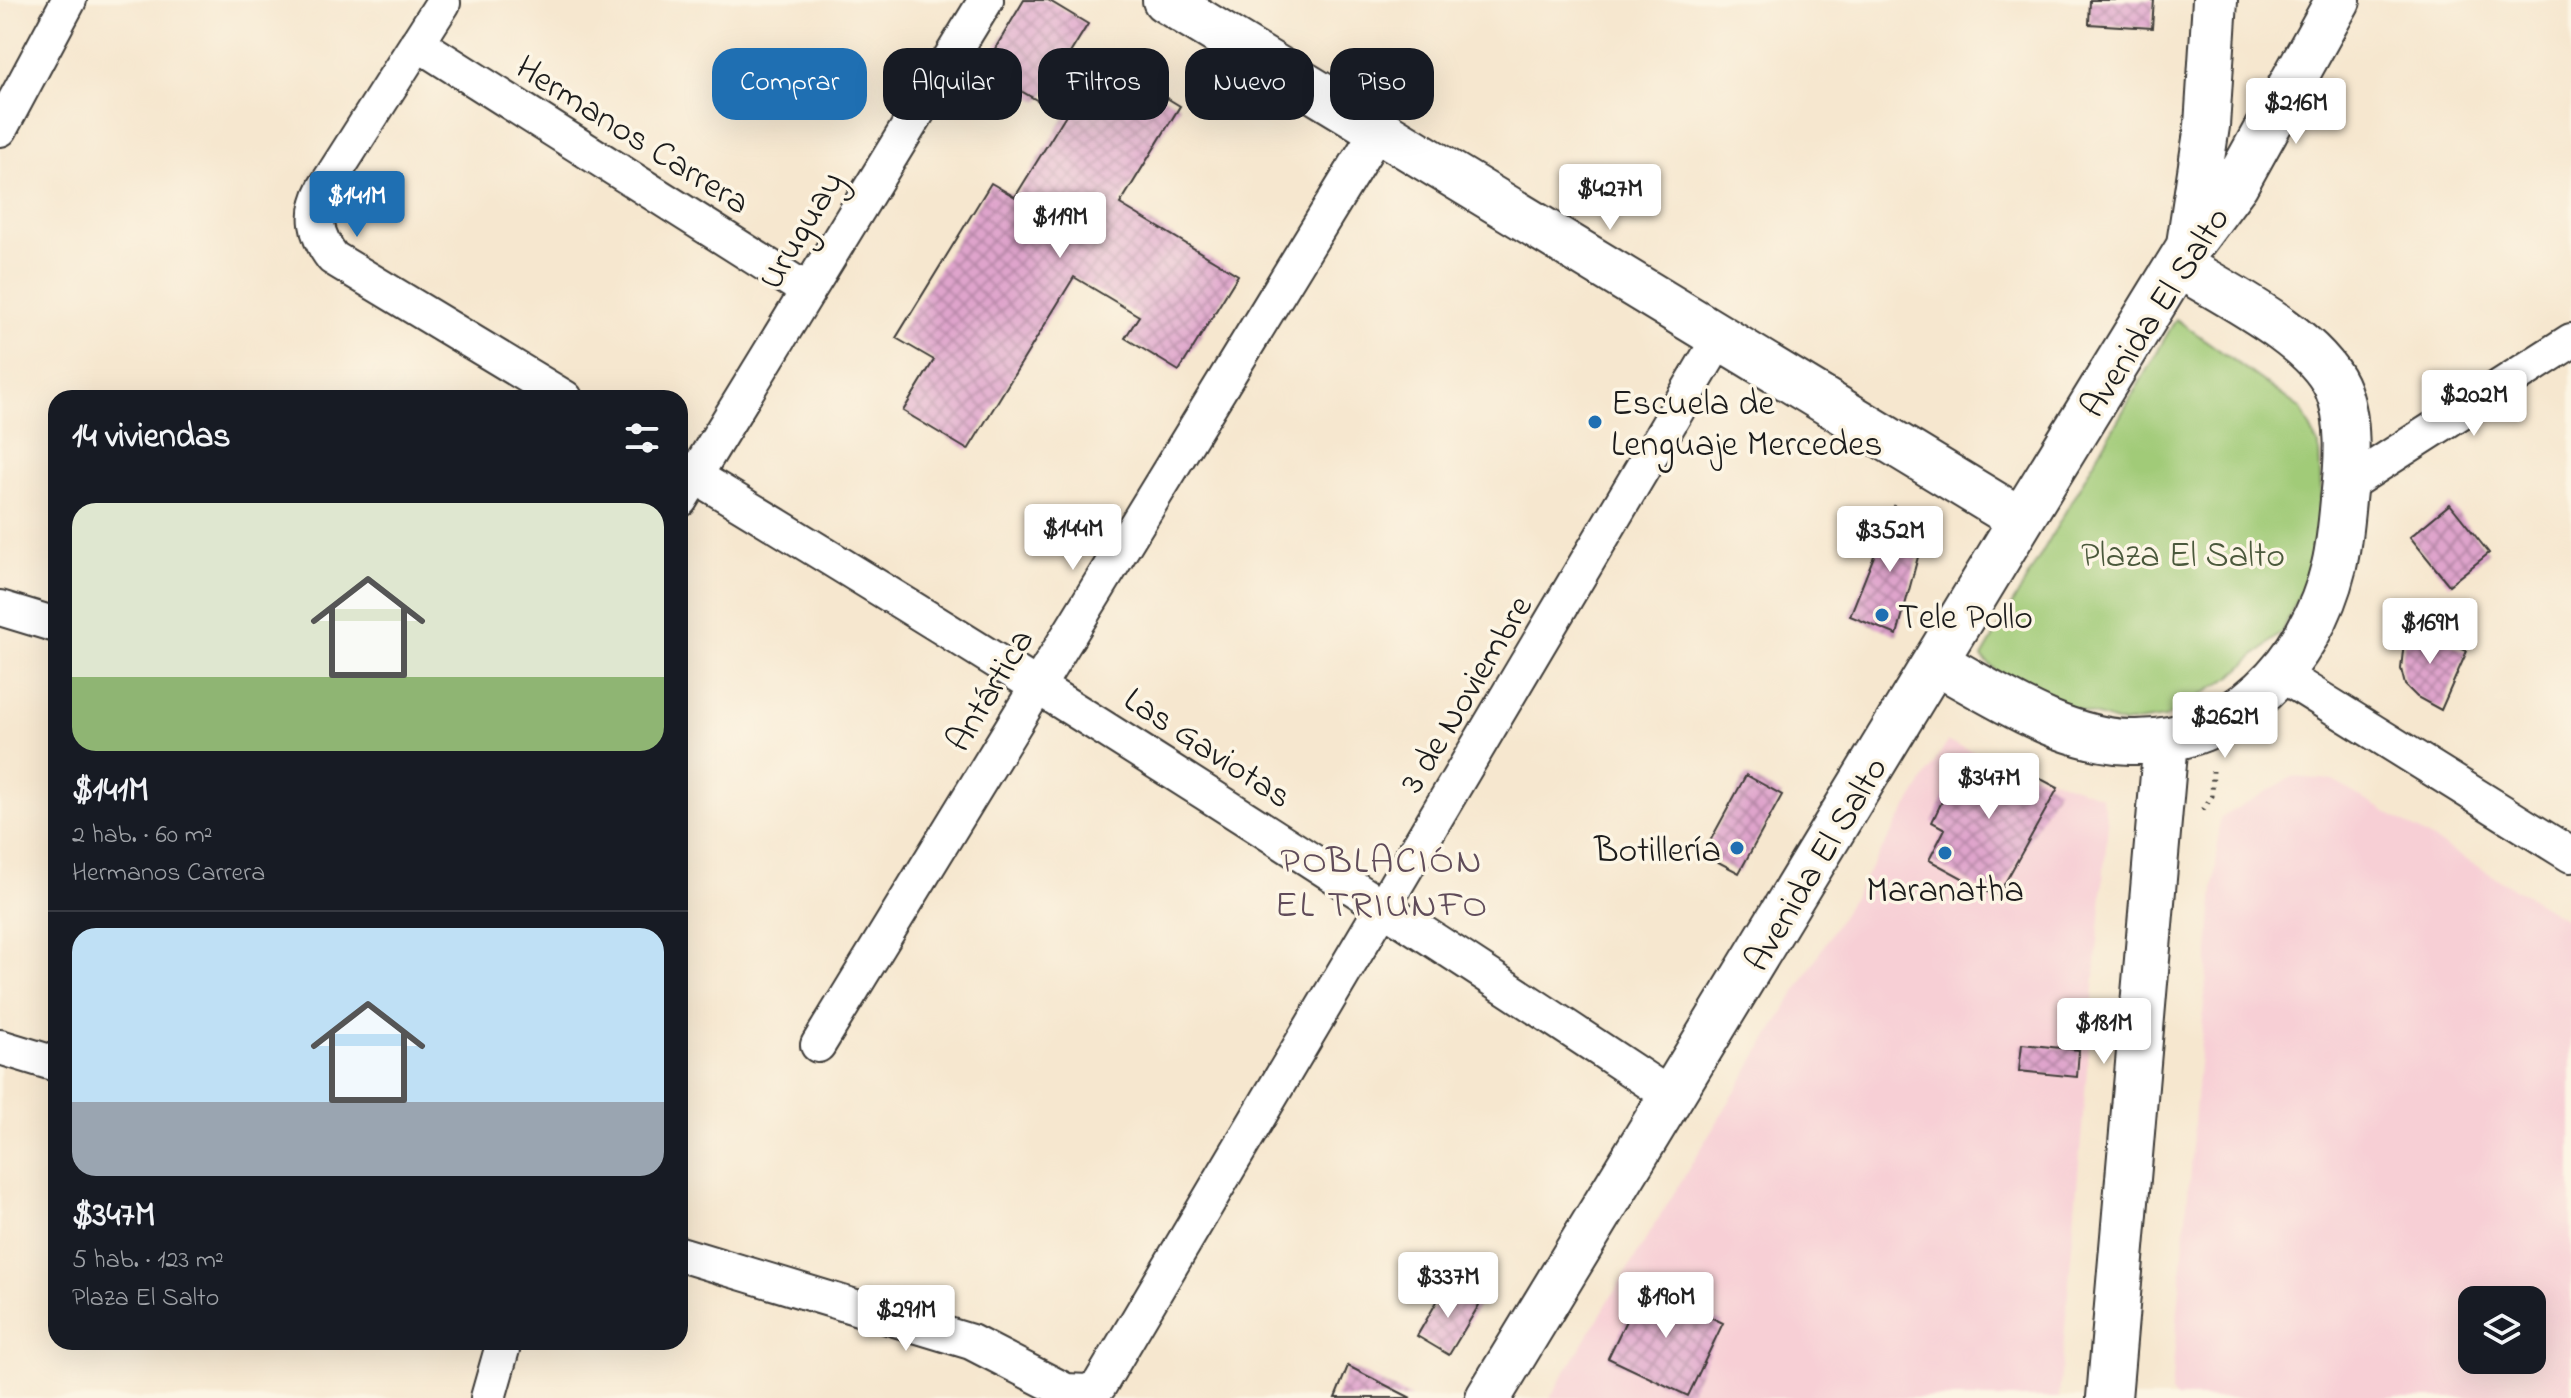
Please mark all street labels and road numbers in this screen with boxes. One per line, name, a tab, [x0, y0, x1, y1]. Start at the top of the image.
street label: Hermanos Carrera	[504, 43, 759, 230]
street label: Uruguay	[747, 162, 859, 301]
street label: Avenida El Salto	[2069, 197, 2245, 430]
street label: 3 de Noviembre	[1388, 585, 1548, 805]
street label: Antártica	[934, 620, 1049, 763]
street label: Las Gaviotas	[1112, 676, 1301, 824]
street label: Avenida El Salto	[1733, 748, 1903, 983]

